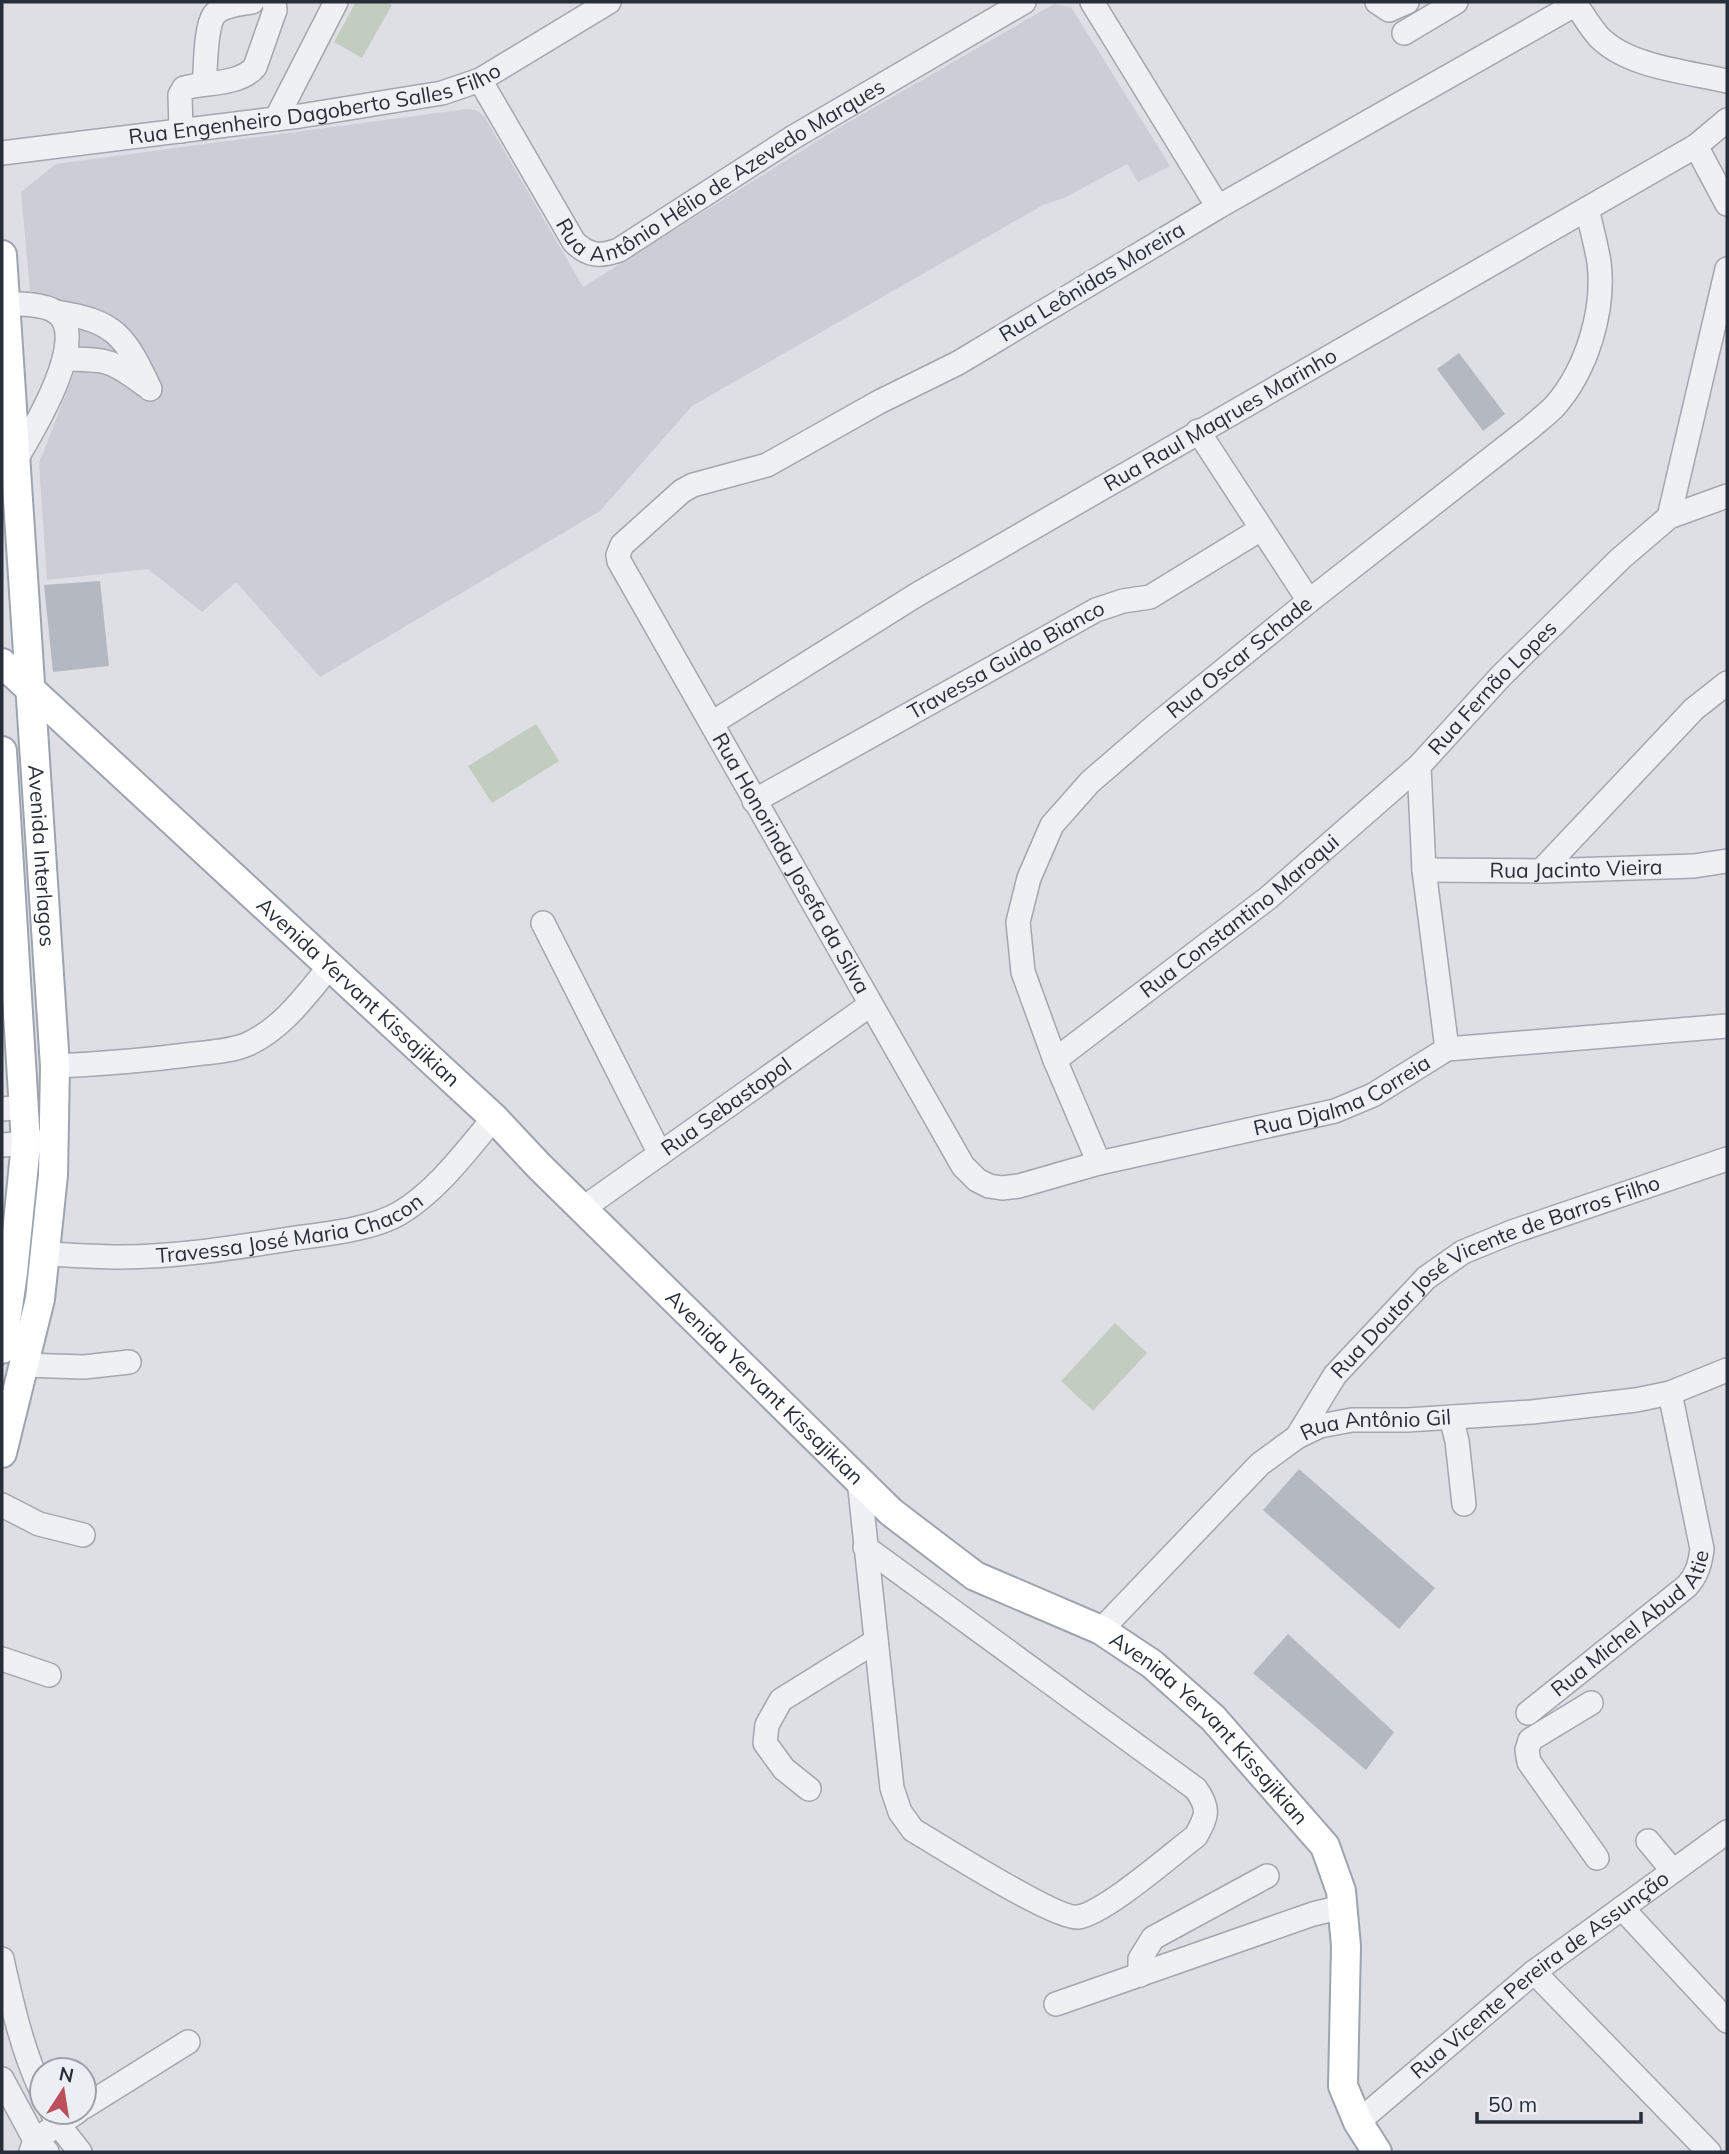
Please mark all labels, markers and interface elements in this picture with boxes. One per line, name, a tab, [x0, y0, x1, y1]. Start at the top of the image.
street label: Rua Engenheiro Dagoberto Salles Filho	[127, 57, 505, 149]
street label: Rua Antônio Hélio de Azevedo Marques	[551, 73, 889, 267]
street label: Rua Leônidas Moreira	[994, 215, 1189, 347]
street label: Rua Raul Maqrues Marinho	[1099, 342, 1341, 496]
street label: Rua Oscar Schade	[1161, 590, 1317, 723]
street label: Travessa Guido Bianco	[903, 594, 1107, 725]
street label: Rua Fernão Lopes	[1422, 615, 1562, 760]
street label: Rua Honorinda Josefa da Silva	[707, 728, 876, 998]
street label: Avenida Interlagos	[23, 764, 61, 947]
street label: Rua Constantino Maroqui	[1134, 828, 1344, 1003]
street label: Rua Jacinto Vieira	[1489, 853, 1663, 883]
street label: Avenida Yervant Kissajikian	[252, 891, 466, 1092]
street label: Rua Djalma Correia	[1251, 1049, 1435, 1141]
street label: Rua Sebastopol	[656, 1051, 796, 1161]
street label: Rua Doutor José Vicente de Barros Filho	[1325, 1169, 1663, 1383]
street label: Travessa José Maria Chacon	[155, 1187, 428, 1268]
street label: Avenida Yervant Kissajikian	[661, 1284, 870, 1490]
street label: Rua Antônio Gil	[1296, 1403, 1452, 1446]
street label: Rua Michel Abud Atie	[1545, 1548, 1714, 1702]
street label: Avenida Yervant Kissajikian	[1105, 1626, 1314, 1830]
street label: Rua Vicente Pereira de Assunção	[1405, 1865, 1674, 2084]
north arrow	[28, 2056, 98, 2126]
text: N	[57, 2061, 76, 2088]
scale bar	[1477, 2080, 1642, 2124]
text: 50 m	[1488, 2091, 1537, 2117]

